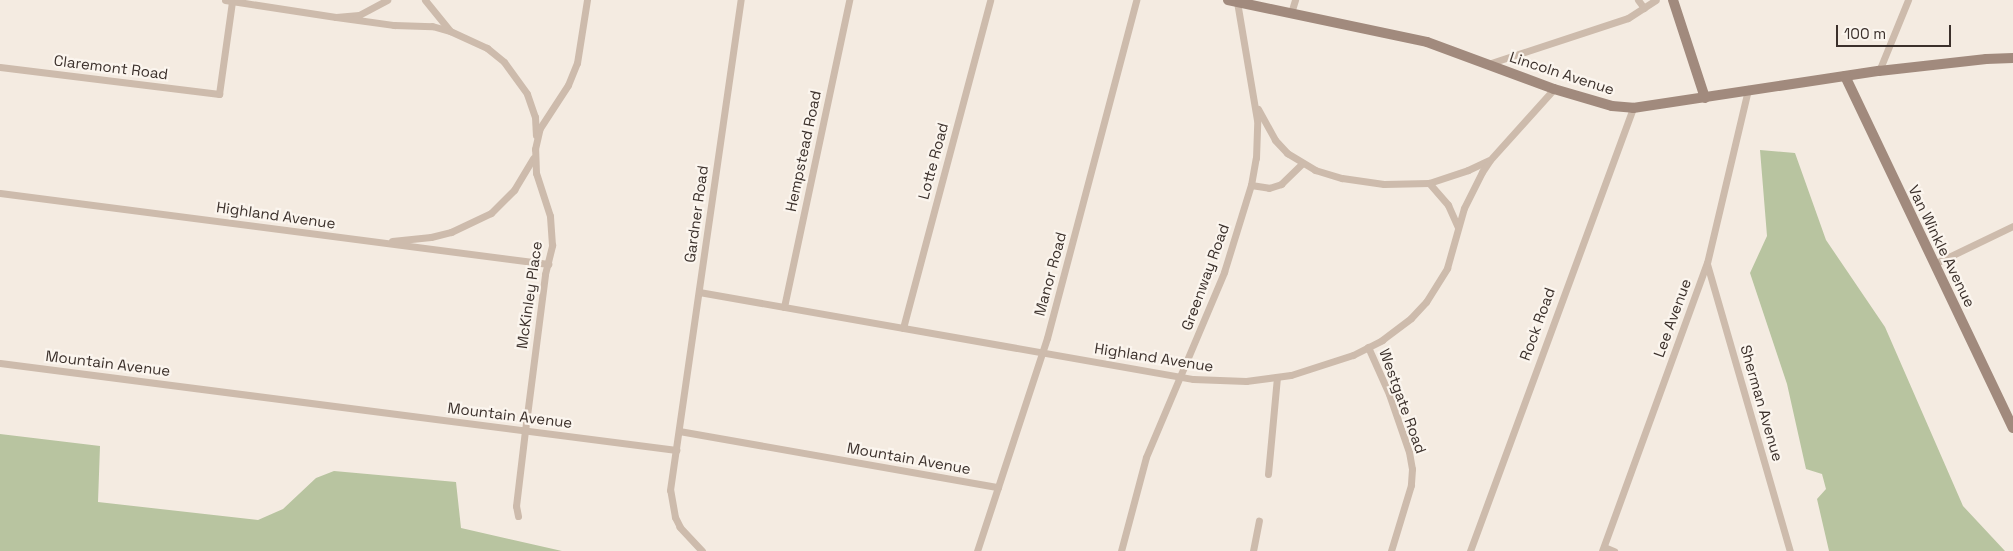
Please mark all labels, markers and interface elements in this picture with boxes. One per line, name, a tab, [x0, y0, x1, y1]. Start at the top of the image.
scale bar	[1838, 15, 1953, 47]
text: 100 m	[1844, 24, 1886, 43]
street label: Lincoln Avenue	[1507, 48, 1617, 98]
street label: Claremont Road	[53, 51, 169, 83]
street label: Hempstead Road	[781, 89, 825, 213]
street label: Lotte Road	[914, 121, 952, 201]
street label: Gardner Road	[680, 164, 712, 264]
street label: Van Winkle Avenue	[1905, 182, 1979, 310]
street label: Highland Avenue	[215, 198, 337, 232]
street label: Greenway Road	[1177, 221, 1233, 333]
street label: Manor Road	[1030, 230, 1070, 318]
street label: McKinley Place	[513, 240, 545, 350]
street label: Lee Avenue	[1649, 276, 1695, 360]
street label: Rock Road	[1515, 285, 1559, 363]
street label: Highland Avenue	[1093, 339, 1215, 375]
street label: Sherman Avenue	[1737, 343, 1787, 463]
street label: Mountain Avenue	[45, 346, 171, 380]
street label: Westgate Road	[1376, 346, 1430, 456]
street label: Mountain Avenue	[447, 398, 573, 432]
street label: Mountain Avenue	[846, 438, 972, 478]

